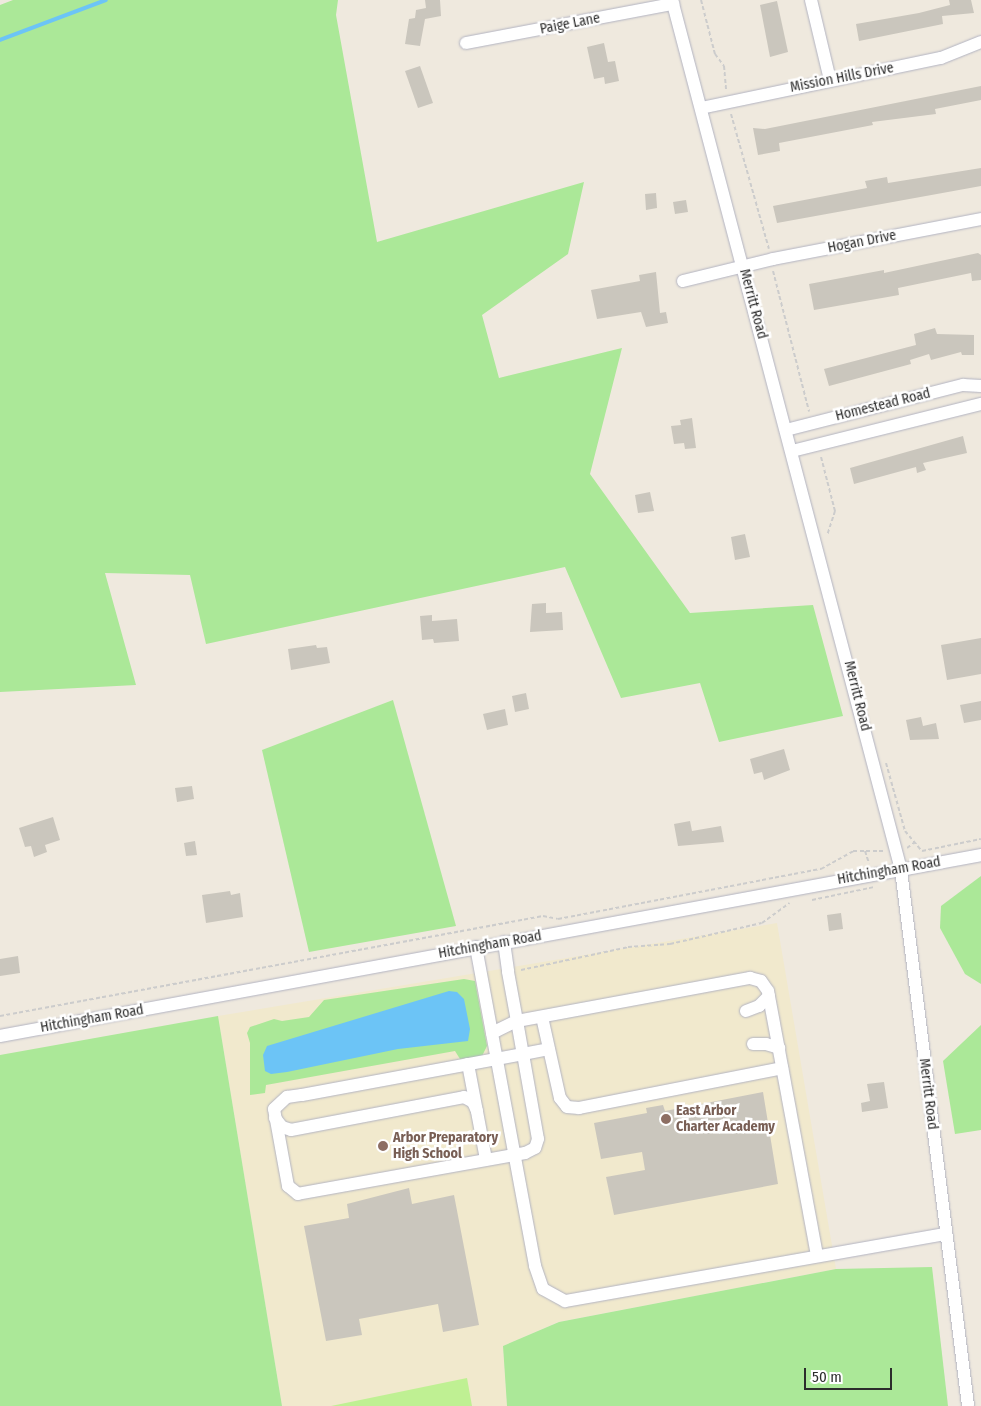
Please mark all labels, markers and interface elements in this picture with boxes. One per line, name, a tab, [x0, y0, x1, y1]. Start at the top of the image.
street label: Paige Lane	[539, 10, 601, 38]
street label: Mission Hills Drive	[789, 60, 895, 96]
street label: Hogan Drive	[826, 227, 898, 257]
street label: Merritt Road	[736, 267, 770, 341]
street label: Homestead Road	[834, 385, 932, 425]
street label: Merritt Road	[840, 659, 874, 733]
street label: Hitchingham Road	[836, 854, 942, 888]
street label: Hitchingham Road	[437, 928, 543, 962]
street label: Hitchingham Road	[39, 1002, 145, 1036]
street label: Merritt Road	[915, 1057, 941, 1131]
place label: East Arbor Charter Academy	[676, 1103, 775, 1136]
marker: East Arbor Charter Academy	[660, 1113, 672, 1125]
place label: Arbor Preparatory High School	[393, 1130, 498, 1162]
marker: Arbor Preparatory High School	[377, 1140, 389, 1152]
scale bar	[806, 1358, 894, 1390]
text: 50 m	[812, 1368, 842, 1386]

